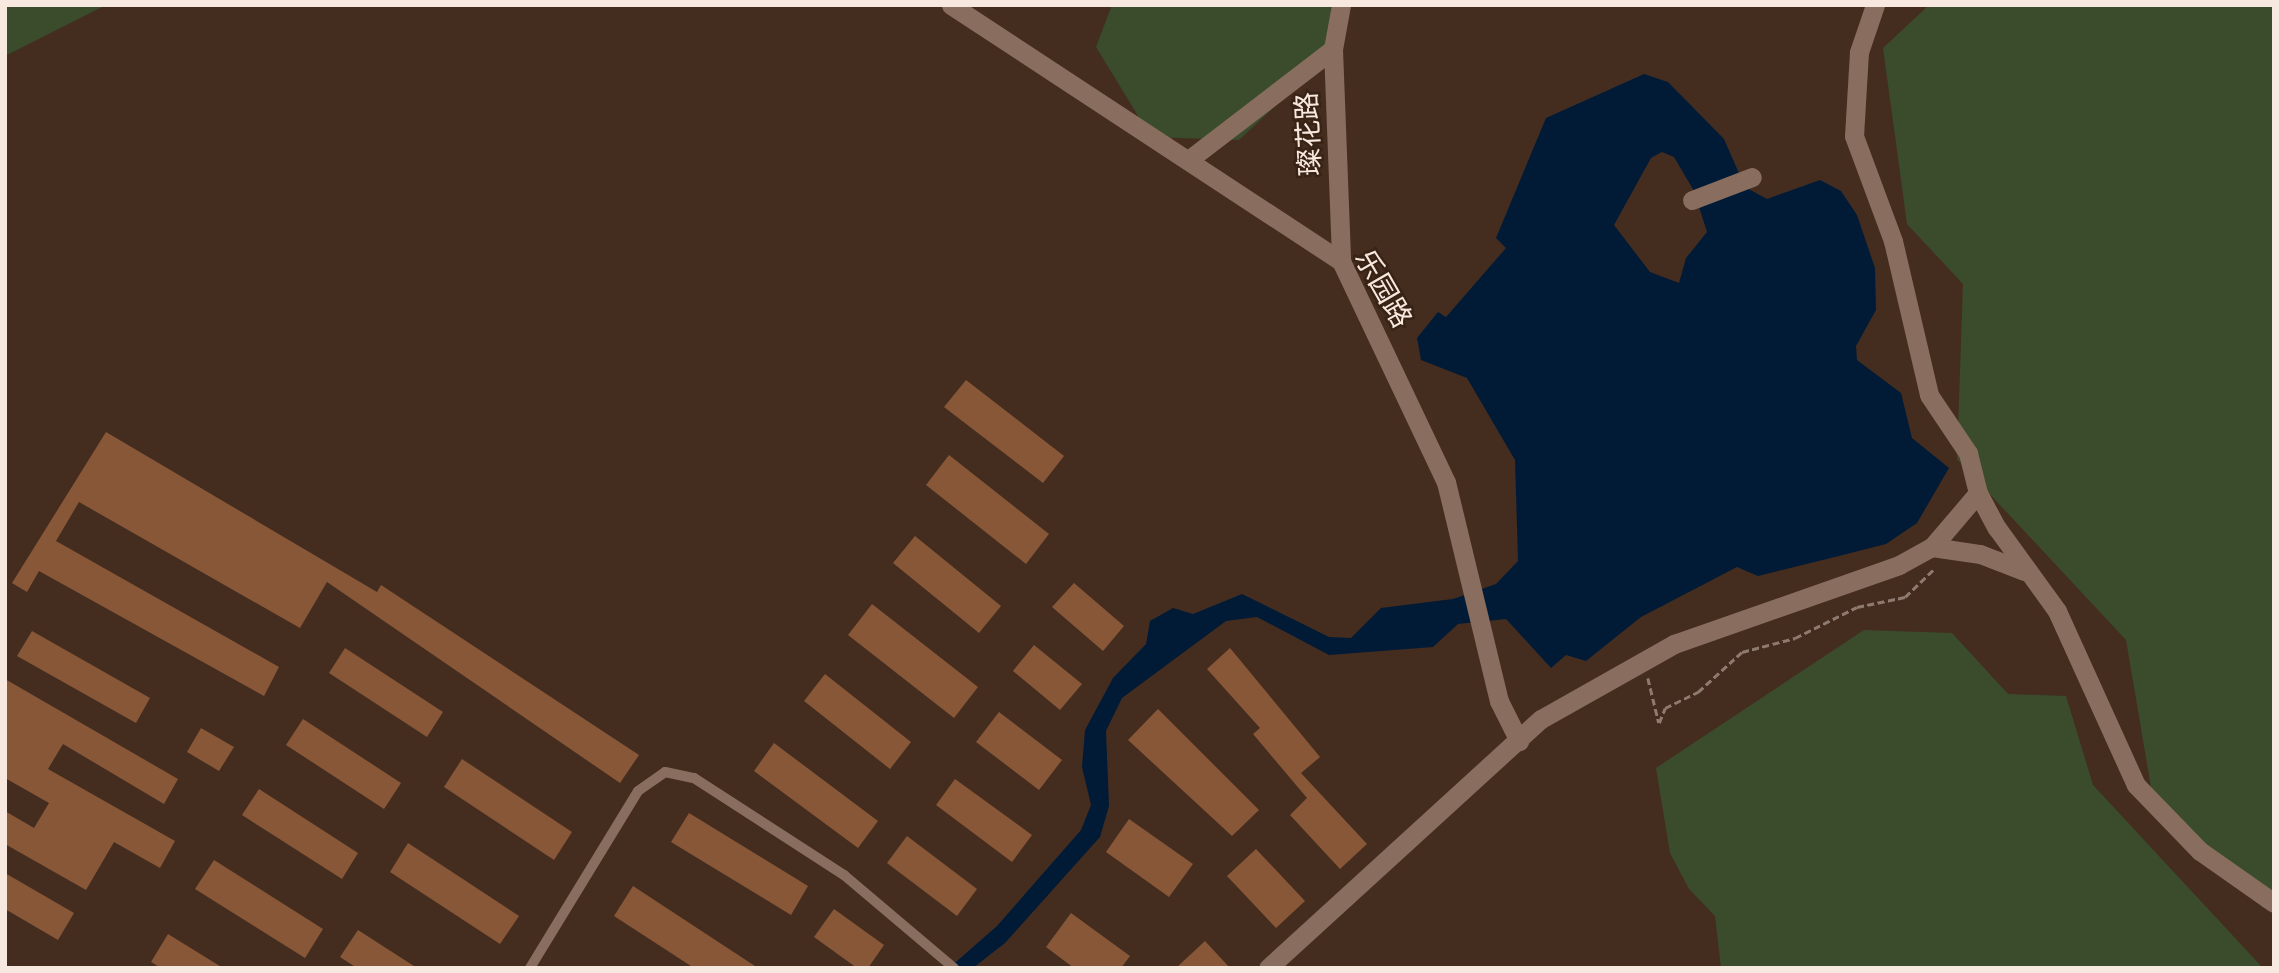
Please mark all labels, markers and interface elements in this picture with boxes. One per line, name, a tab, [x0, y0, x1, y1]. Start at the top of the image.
street label: 璨花路	[1290, 91, 1328, 177]
street label: 乐园路	[1347, 244, 1419, 334]

